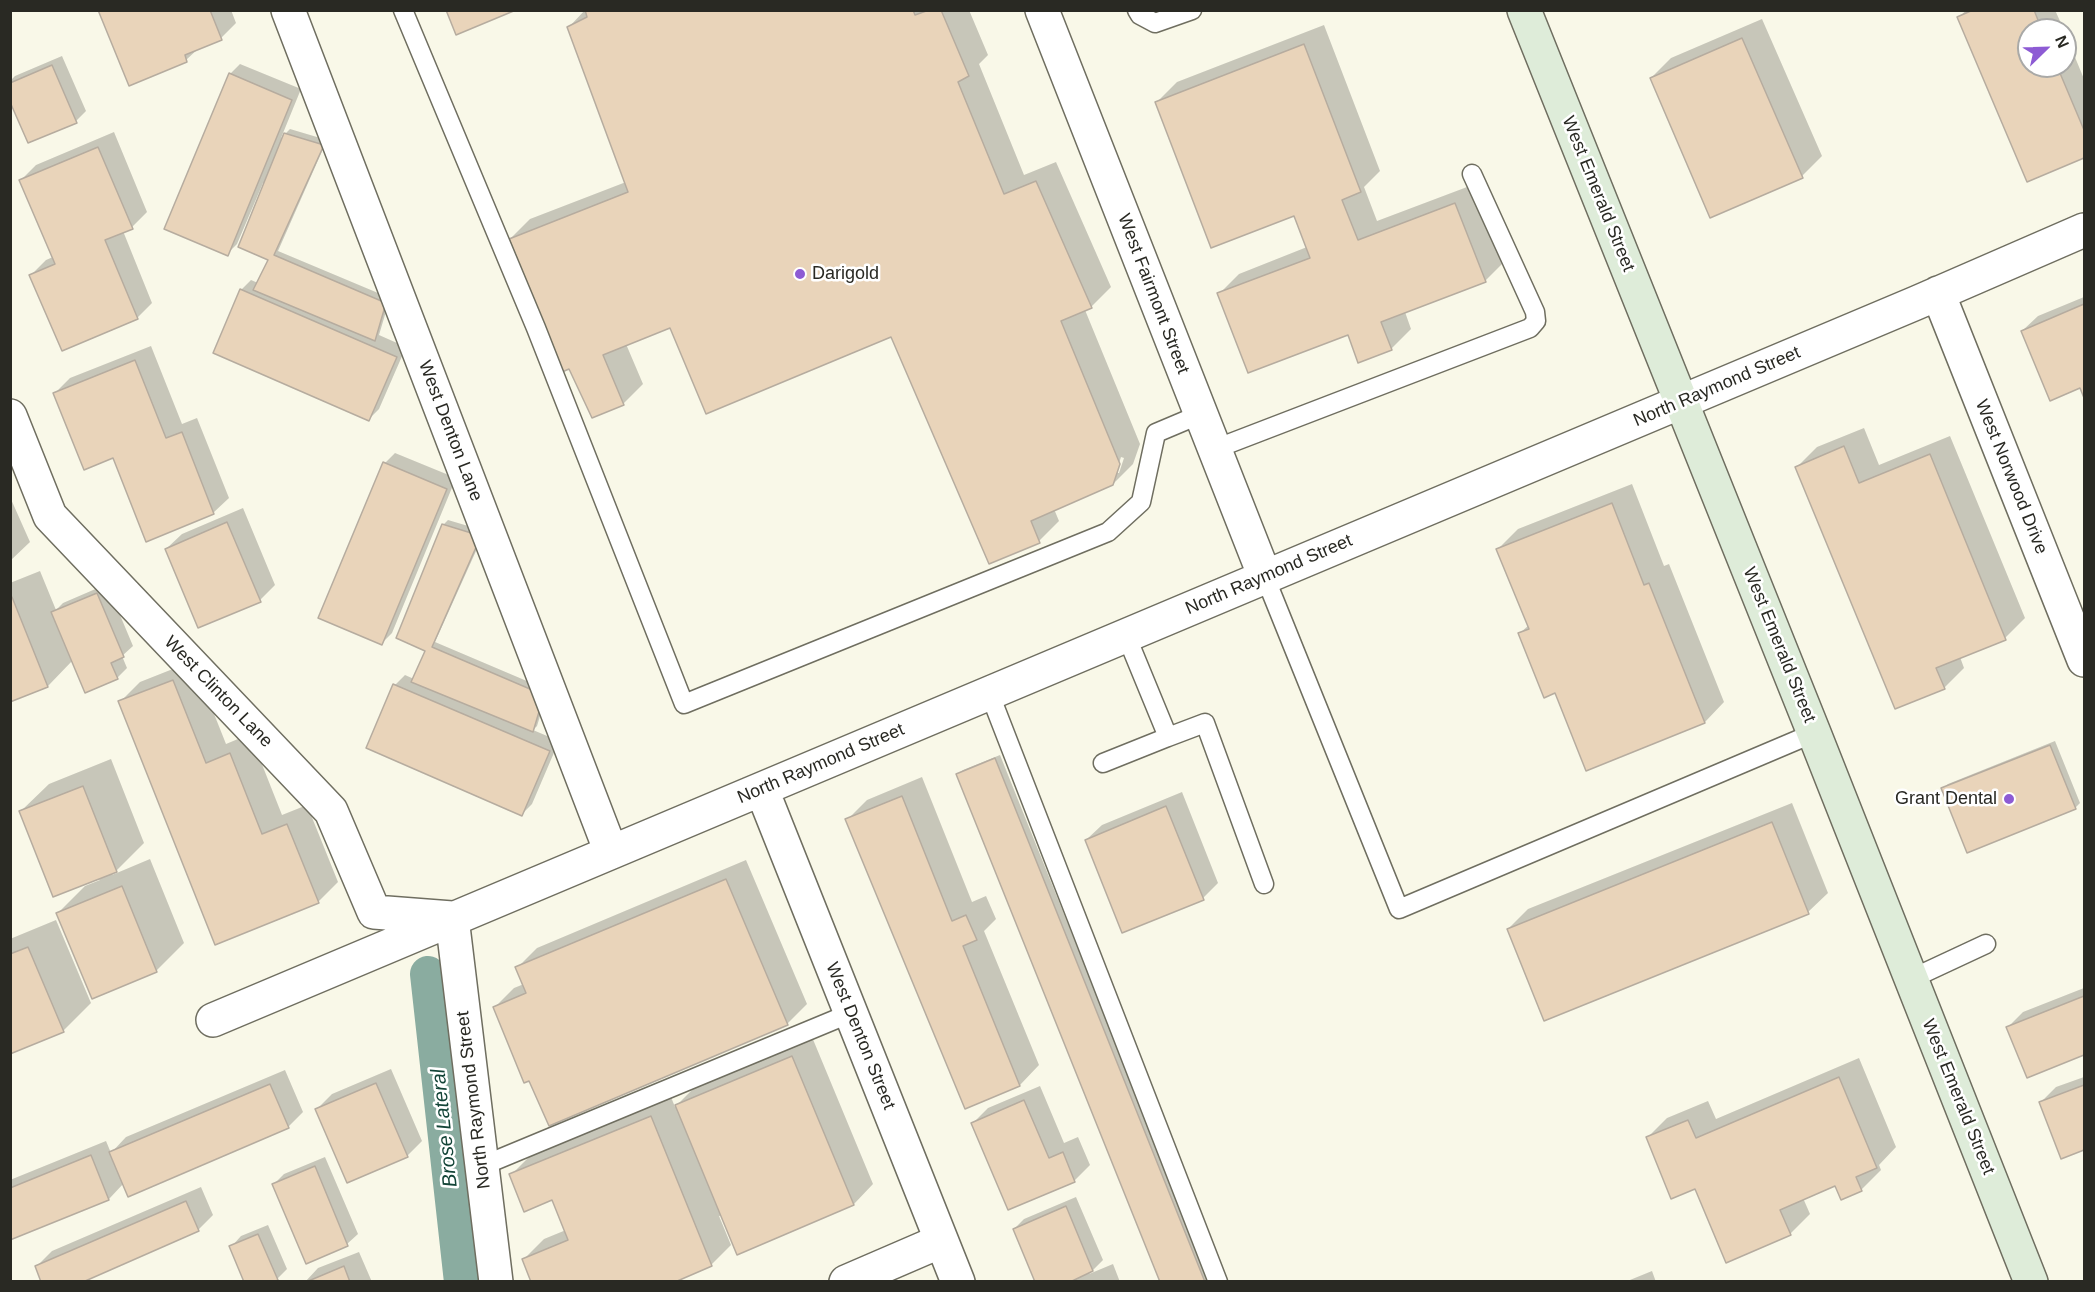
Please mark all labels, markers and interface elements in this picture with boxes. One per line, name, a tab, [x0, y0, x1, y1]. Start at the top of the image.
north arrow	[2017, 18, 2077, 78]
text: N	[2052, 33, 2072, 50]
street label: West Emerald Street	[1557, 113, 1639, 275]
street label: West Fairmont Street	[1113, 211, 1193, 377]
place label: Darigold	[812, 263, 879, 285]
marker: Darigold	[793, 267, 807, 281]
street label: North Raymond Street	[1630, 342, 1804, 432]
street label: West Denton Lane	[413, 358, 487, 504]
street label: West Norwood Drive	[1970, 397, 2052, 557]
street label: North Raymond Street	[1182, 530, 1356, 620]
street label: West Emerald Street	[1738, 564, 1820, 726]
street label: West Clinton Lane	[159, 632, 277, 752]
street label: North Raymond Street	[734, 719, 908, 809]
place label: Grant Dental	[1895, 788, 1997, 810]
marker: Grant Dental	[2002, 792, 2016, 806]
street label: West Denton Street	[821, 959, 899, 1113]
street label: North Raymond Street	[452, 1010, 496, 1190]
street label: West Emerald Street	[1917, 1016, 1999, 1178]
water label: Brose Lateral	[427, 1068, 463, 1188]

